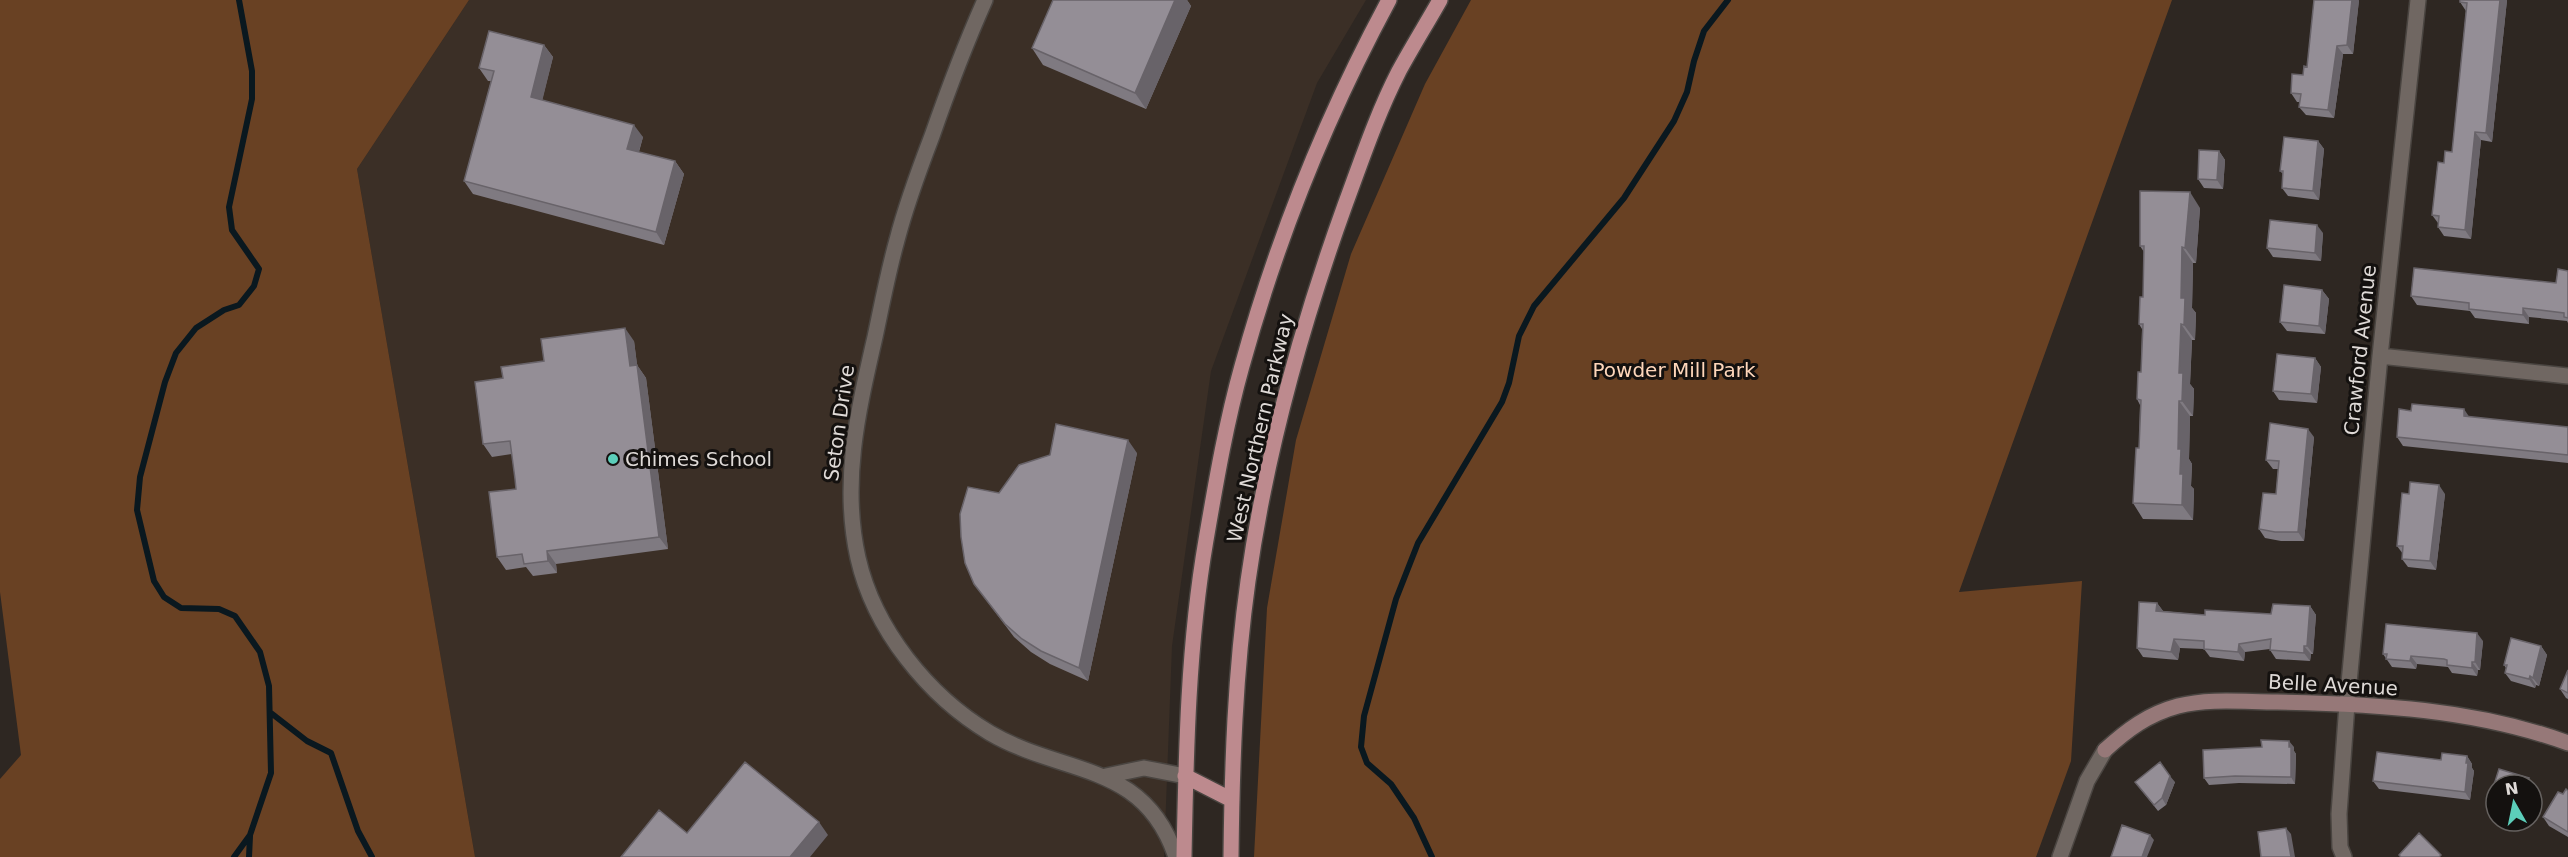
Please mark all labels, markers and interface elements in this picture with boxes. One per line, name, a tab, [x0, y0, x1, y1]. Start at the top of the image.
street label: Crawford Avenue	[2339, 264, 2381, 436]
street label: West Northern Parkway	[1222, 311, 1298, 545]
park label: Powder Mill Park	[1592, 358, 1756, 382]
street label: Seton Drive	[819, 363, 859, 483]
place label: Chimes School	[625, 447, 772, 471]
marker: Chimes School	[606, 452, 620, 466]
street label: Belle Avenue	[2267, 670, 2399, 700]
north arrow	[2484, 773, 2544, 833]
text: N	[2504, 778, 2520, 799]

